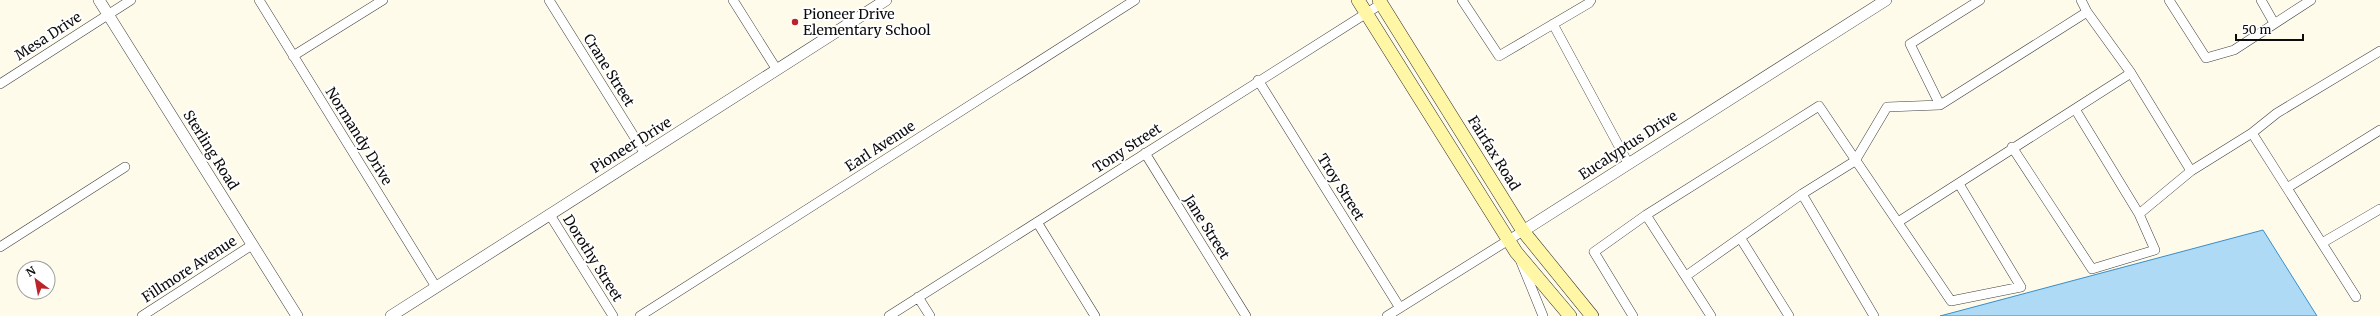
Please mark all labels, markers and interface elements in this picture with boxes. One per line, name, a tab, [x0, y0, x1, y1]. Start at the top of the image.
place label: Pioneer Drive Elementary School	[803, 5, 931, 39]
street label: Mesa Drive	[11, 8, 85, 64]
scale bar	[2236, 16, 2303, 42]
marker: Pioneer Drive Elementary School	[790, 17, 800, 27]
text: 50 m	[2242, 22, 2271, 37]
street label: Crane Street	[579, 30, 639, 110]
street label: Normandy Drive	[322, 84, 396, 188]
street label: Eucalyptus Drive	[1575, 106, 1681, 184]
street label: Sterling Road	[179, 107, 243, 194]
street label: Fairfax Road	[1464, 112, 1524, 194]
street label: Pioneer Drive	[587, 113, 675, 177]
street label: Earl Avenue	[842, 117, 918, 175]
street label: Tony Street	[1089, 119, 1165, 177]
street label: Troy Street	[1313, 150, 1369, 224]
street label: Jane Street	[1180, 191, 1234, 263]
street label: Dorothy Street	[559, 211, 627, 305]
street label: Fillmore Avenue	[138, 232, 240, 306]
north arrow	[16, 260, 56, 300]
text: N	[23, 263, 38, 280]

